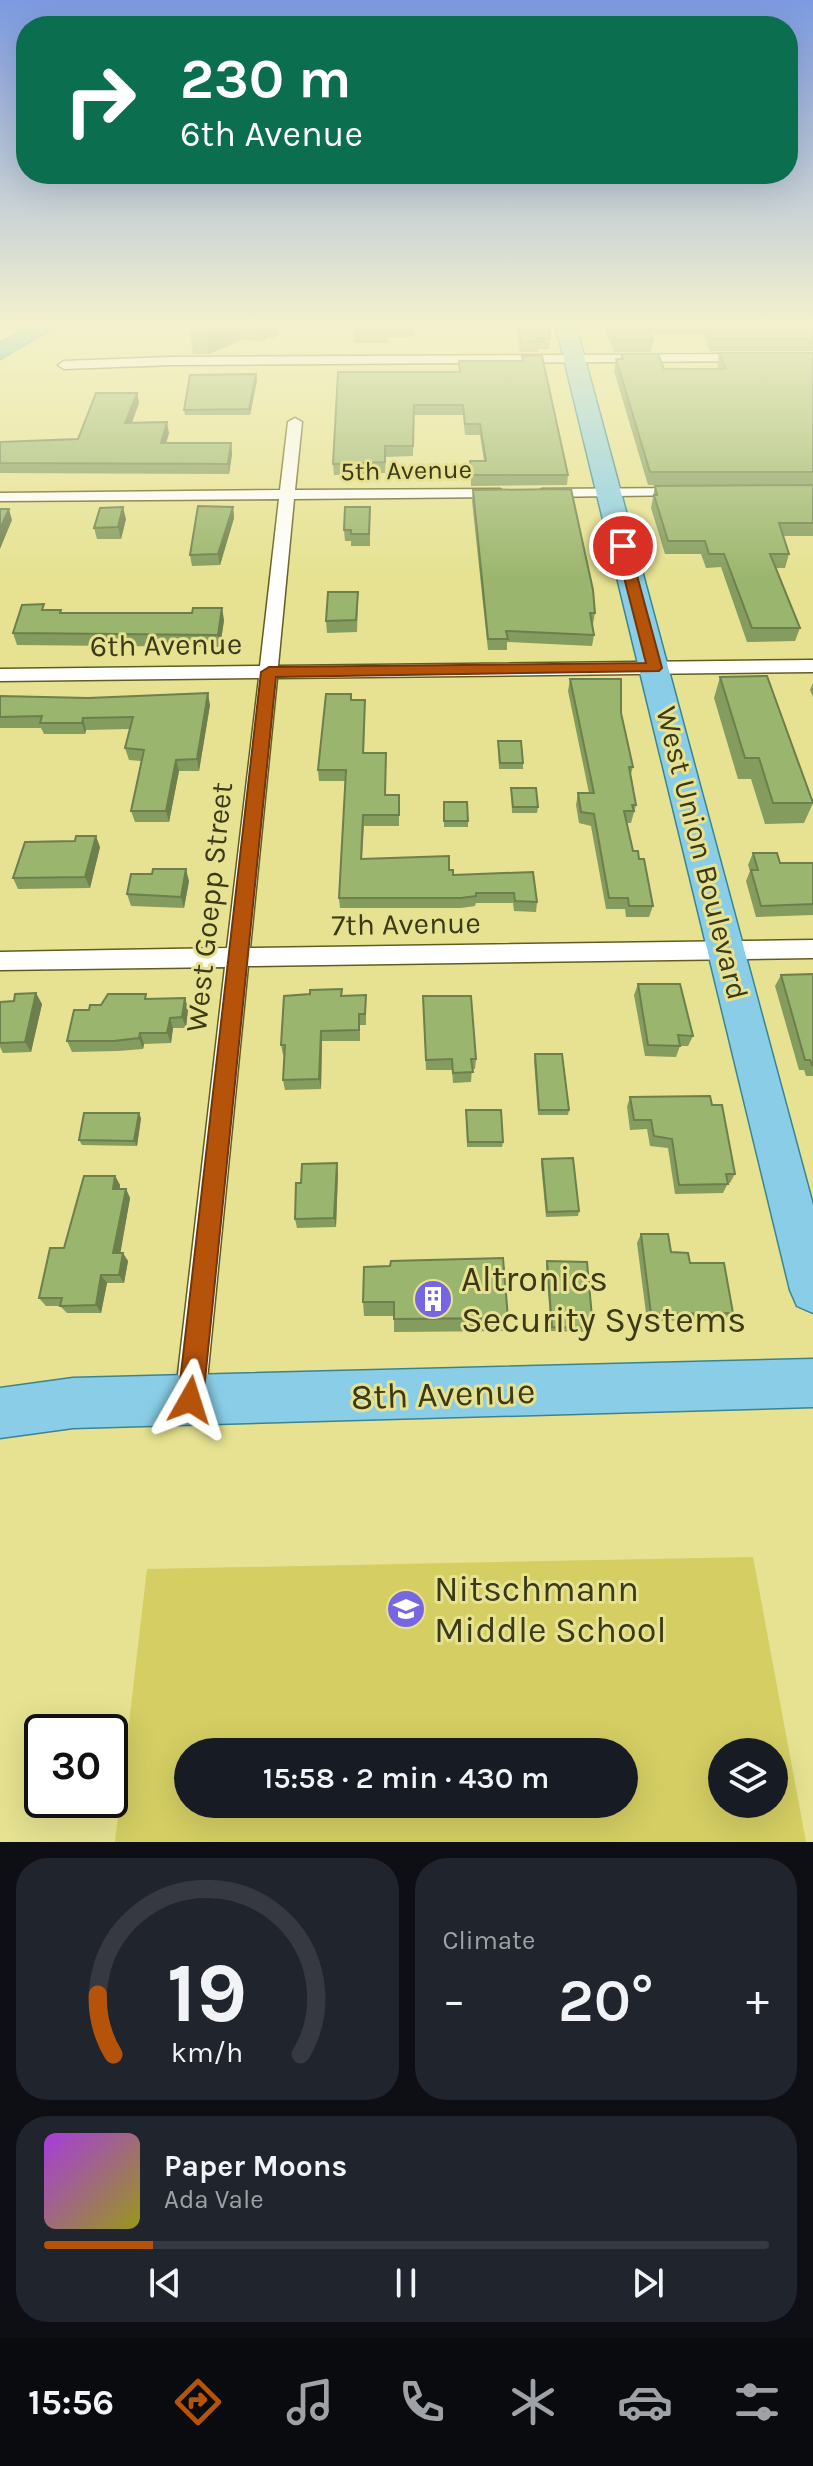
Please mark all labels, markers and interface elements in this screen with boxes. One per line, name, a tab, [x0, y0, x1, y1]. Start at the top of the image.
text: 230 m	[180, 46, 351, 111]
icon: right	[48, 48, 152, 152]
text: 6th Avenue	[180, 113, 363, 155]
street label: 5th Avenue	[340, 454, 472, 487]
pin	[589, 512, 657, 580]
icon: arrive	[601, 524, 645, 568]
street label: 6th Avenue	[89, 626, 243, 664]
street label: West Union Boulevard	[648, 703, 756, 1003]
street label: West Goepp Street	[178, 780, 240, 1034]
street label: 7th Avenue	[331, 905, 481, 943]
place label: Altronics Security Systems	[461, 1258, 746, 1341]
building icon: Altronics Security Systems	[412, 1278, 454, 1320]
position arrow	[148, 1358, 232, 1442]
street label: 8th Avenue	[350, 1370, 536, 1418]
place label: Nitschmann Middle School	[434, 1568, 667, 1651]
school or university icon: Nitschmann Middle School	[385, 1588, 427, 1630]
speed limit sign: 30	[24, 1714, 128, 1818]
map controls	[708, 1738, 788, 1818]
button: layers	[708, 1738, 788, 1818]
text: 15:58 · 2 min · 430 m	[263, 1760, 549, 1796]
text: Climate	[443, 1925, 535, 1956]
text: 19	[167, 1945, 247, 2042]
text: 20°	[558, 1966, 654, 2036]
text: −	[443, 1975, 466, 2026]
text: +	[746, 1975, 769, 2026]
text: km/h	[171, 2036, 243, 2069]
text: Paper Moons	[164, 2148, 347, 2184]
text: Ada Vale	[164, 2184, 264, 2215]
icon: previous	[143, 2261, 187, 2305]
icon: pause	[384, 2261, 428, 2305]
icon: next	[626, 2261, 670, 2305]
icon: directions	[170, 2374, 226, 2430]
icon: music	[282, 2374, 338, 2430]
icon: phone	[394, 2374, 450, 2430]
icon: climate	[505, 2374, 561, 2430]
icon: car	[617, 2374, 673, 2430]
icon: filters	[729, 2374, 785, 2430]
text: 15:56	[28, 2381, 114, 2423]

